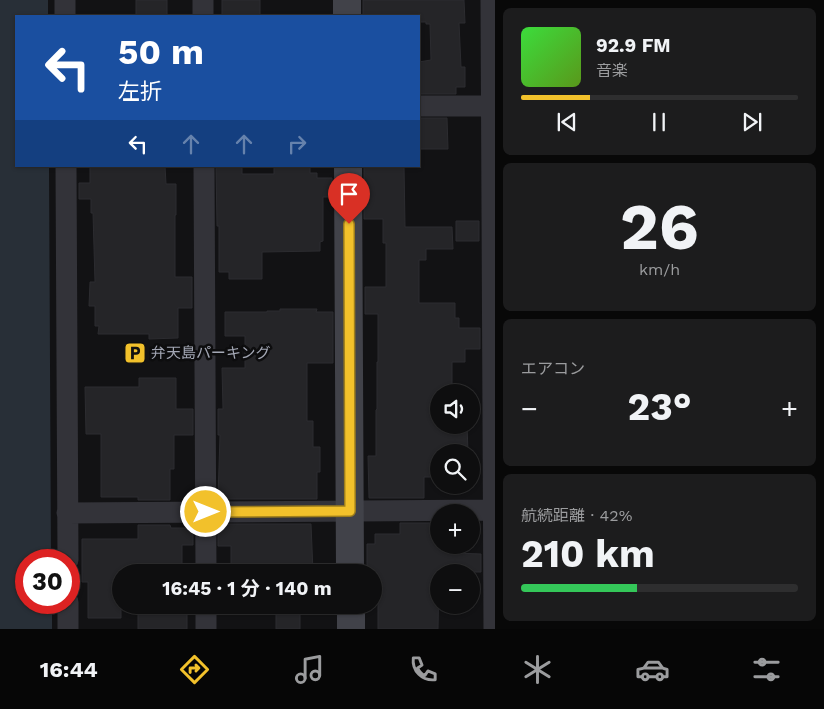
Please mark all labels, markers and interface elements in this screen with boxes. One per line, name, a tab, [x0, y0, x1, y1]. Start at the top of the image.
text: 50 m	[118, 31, 204, 73]
text: 92.9 FM	[596, 34, 671, 57]
icon: left	[35, 35, 100, 100]
text: 音楽	[596, 61, 628, 80]
text: 左折	[118, 79, 162, 104]
icon: previous	[553, 108, 581, 136]
icon: pause	[645, 108, 673, 136]
icon: next	[738, 108, 766, 136]
icon: left	[124, 130, 152, 158]
icon: ahead	[177, 130, 205, 158]
icon: ahead	[230, 130, 258, 158]
icon: right	[283, 130, 311, 158]
pin	[328, 173, 370, 224]
icon: arrive	[335, 180, 363, 208]
text: 26	[620, 189, 699, 265]
text: km/h	[639, 260, 680, 279]
parking icon: 弁天島パーキング	[123, 341, 147, 365]
place label: 弁天島パーキング	[151, 344, 271, 362]
text: エアコン	[521, 359, 585, 378]
map controls	[430, 384, 480, 614]
button: sound	[430, 384, 480, 434]
text: 23°	[628, 385, 692, 429]
text: −	[521, 392, 538, 425]
text: +	[781, 392, 798, 425]
button: search	[430, 444, 480, 494]
position arrow	[179, 485, 231, 537]
button: +	[430, 504, 480, 554]
text: 航続距離 · 42%	[521, 506, 632, 525]
text: 210 km	[521, 532, 655, 576]
speed limit sign: 30	[15, 549, 80, 614]
button: −	[430, 564, 480, 614]
text: 16:45 · 1 分 · 140 m	[162, 577, 332, 600]
icon: directions	[177, 652, 212, 687]
icon: music	[292, 652, 327, 687]
icon: phone	[406, 652, 441, 687]
icon: climate	[520, 652, 555, 687]
icon: car	[635, 652, 670, 687]
icon: filters	[749, 652, 784, 687]
text: 16:44	[40, 657, 98, 682]

